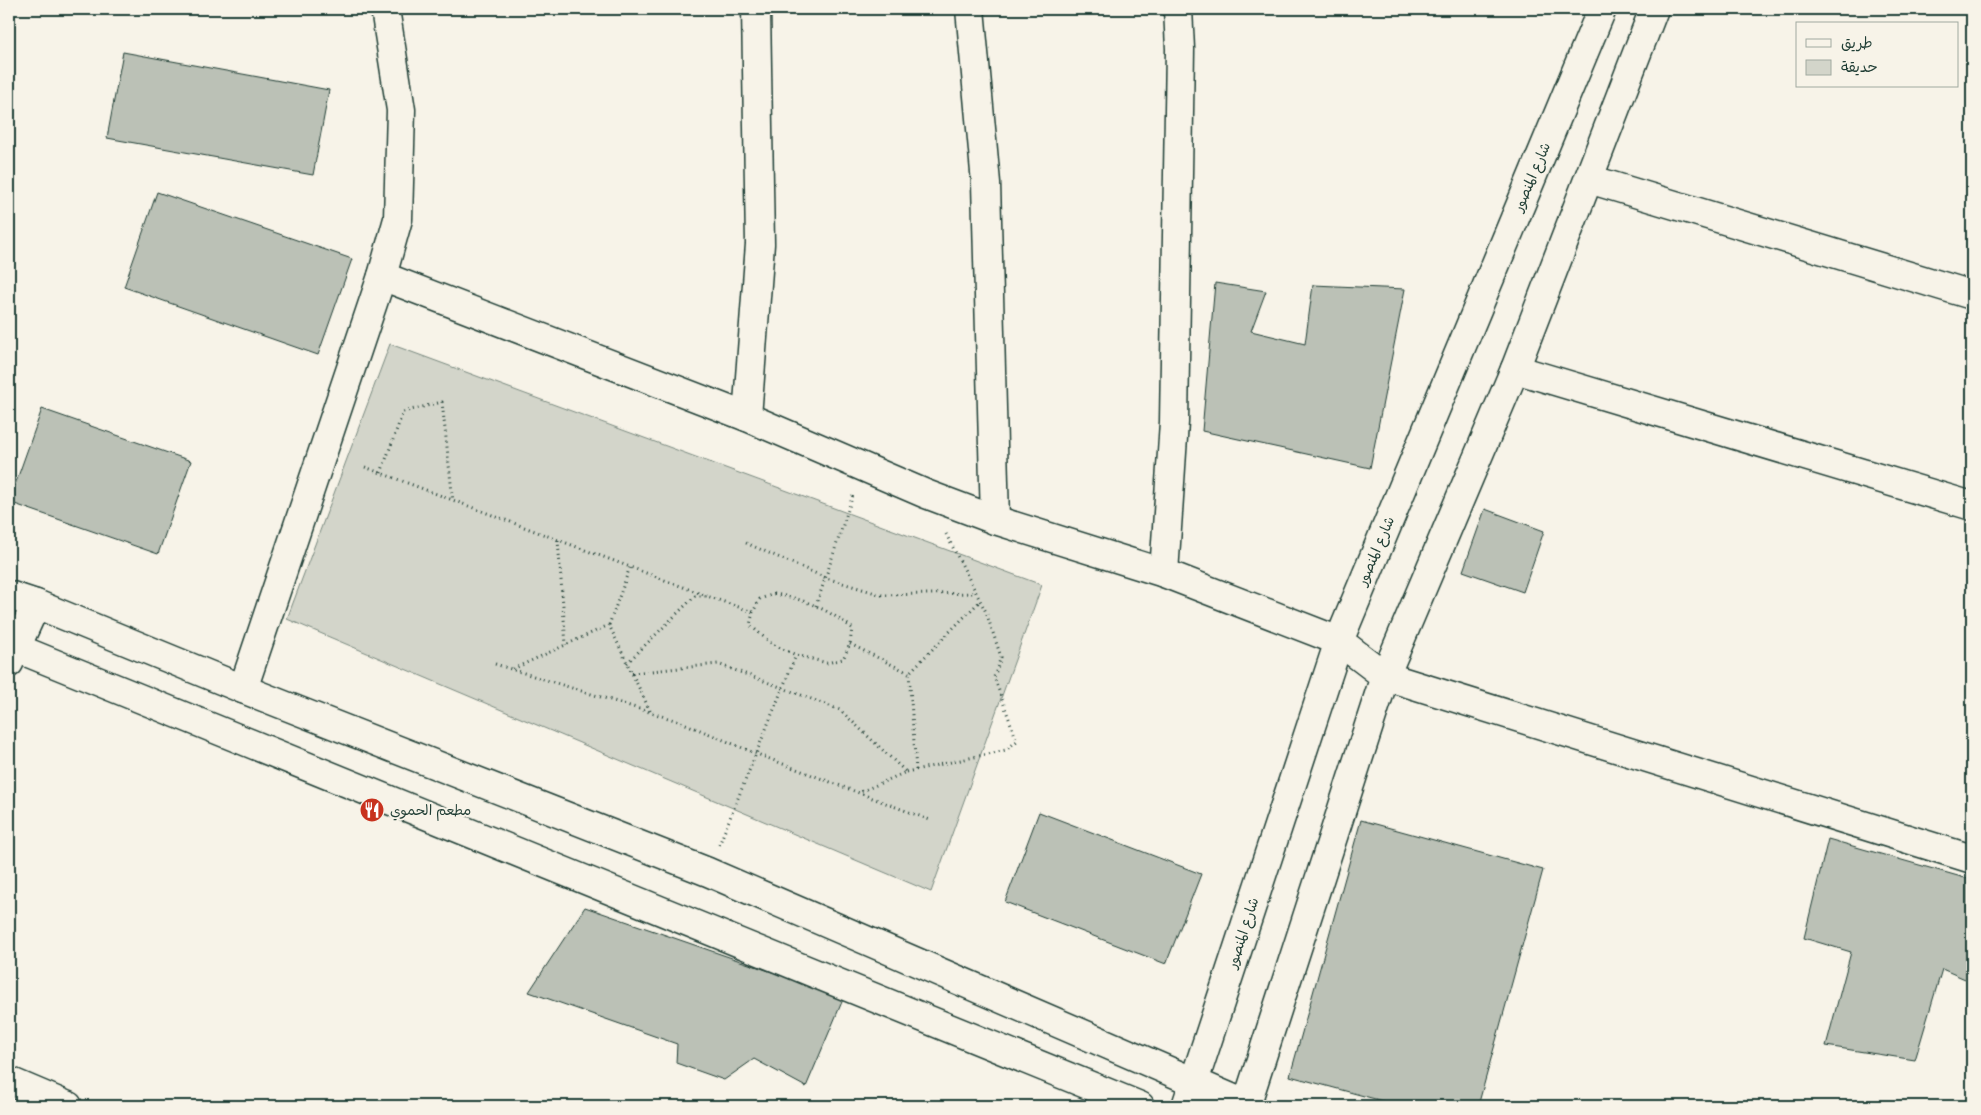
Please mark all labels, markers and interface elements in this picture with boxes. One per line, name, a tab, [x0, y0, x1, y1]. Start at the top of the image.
legend	[1796, 22, 1958, 88]
text: طريق	[1841, 34, 1873, 53]
text: حديقة	[1841, 58, 1878, 77]
street label: شارع المنصور	[1509, 140, 1555, 215]
street label: شارع المنصور	[1353, 514, 1399, 589]
restaurant icon: مطعم الحموي	[359, 797, 385, 823]
place label: مطعم الحموي	[390, 802, 471, 821]
street label: شارع المنصور	[1223, 895, 1263, 972]

